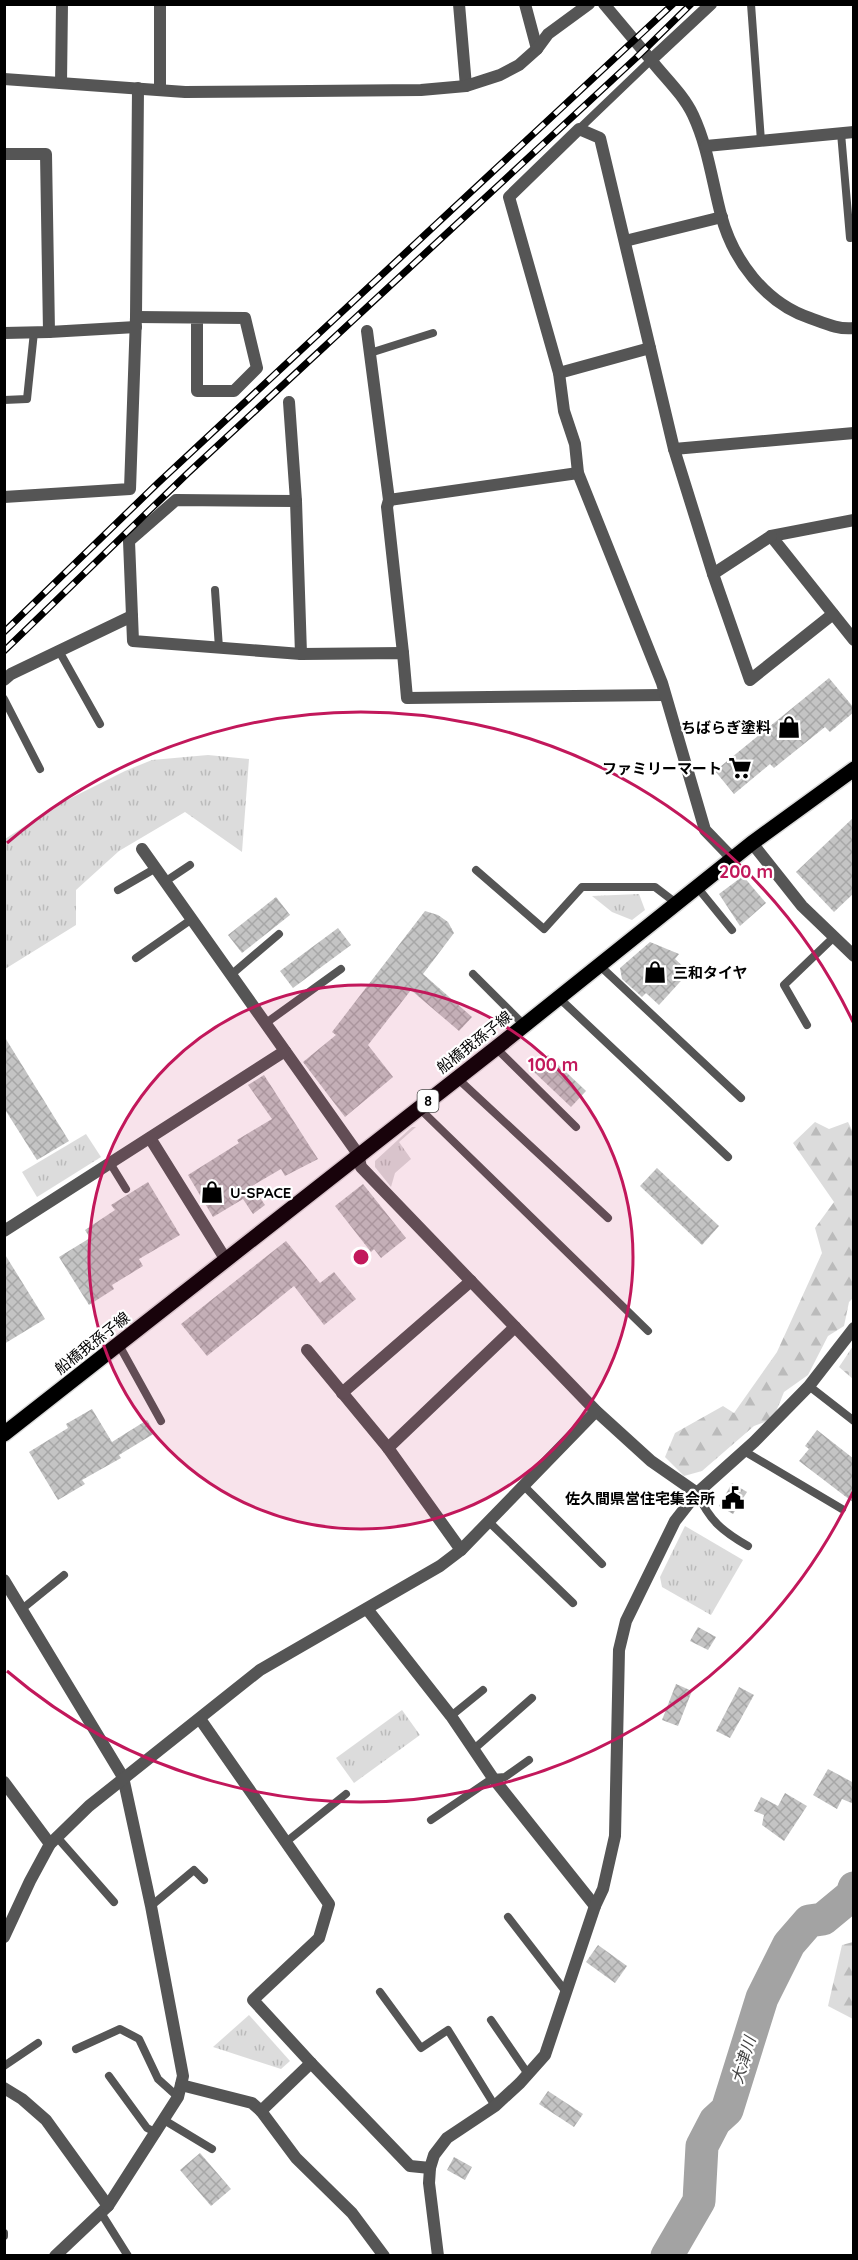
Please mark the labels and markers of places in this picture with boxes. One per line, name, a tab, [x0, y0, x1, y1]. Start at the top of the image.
shop icon: ちばらぎ塗料	[776, 714, 802, 740]
place label: ちばらぎ塗料	[681, 718, 771, 737]
supermarket icon: ファミリーマート	[727, 755, 753, 781]
place label: ファミリーマート	[602, 759, 722, 778]
shop icon: 三和タイヤ	[642, 959, 668, 985]
place label: 三和タイヤ	[673, 963, 748, 982]
shop icon: U-SPACE	[199, 1179, 225, 1205]
place label: U-SPACE	[230, 1183, 291, 1202]
centre of rings	[351, 1247, 371, 1267]
public building icon: 佐久間県営住宅集会所	[720, 1485, 746, 1511]
place label: 佐久間県営住宅集会所	[565, 1489, 715, 1508]

